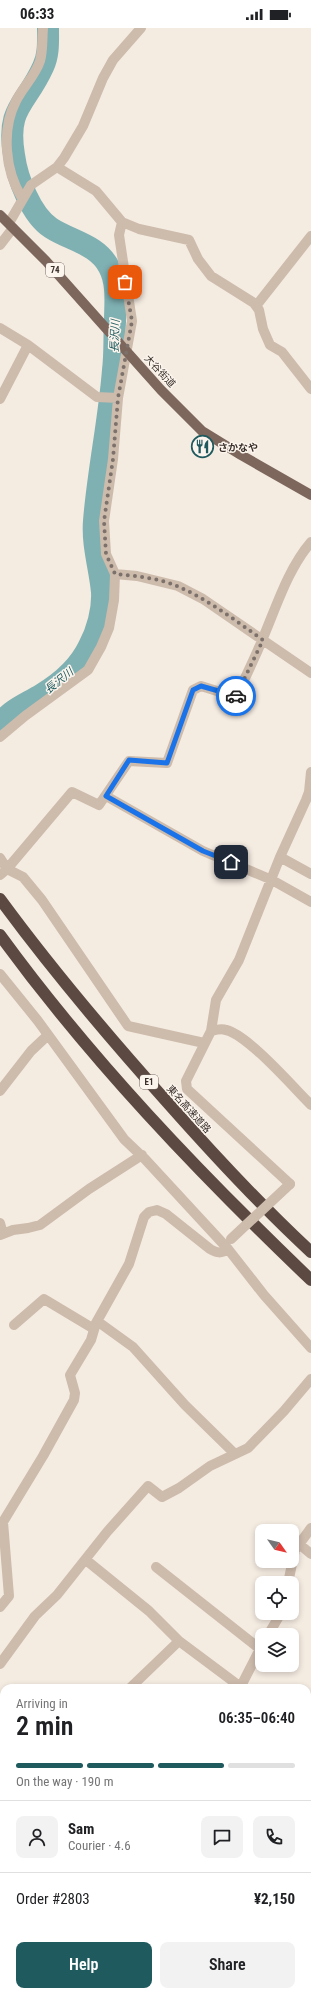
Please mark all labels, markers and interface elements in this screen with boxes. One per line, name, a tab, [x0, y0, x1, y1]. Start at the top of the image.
text: 06:33	[20, 5, 54, 23]
road number: 74	[46, 263, 64, 277]
pin	[108, 265, 142, 299]
icon: bag	[114, 271, 136, 293]
water label: 長沢川	[108, 318, 122, 353]
street label: 大谷街道	[142, 353, 178, 389]
restaurant icon: さかなや	[190, 434, 216, 460]
place label: さかなや	[218, 442, 258, 453]
water label: 長沢川	[42, 665, 77, 696]
courier	[216, 676, 256, 716]
icon: car	[225, 685, 247, 707]
pin	[214, 845, 248, 879]
icon: home	[220, 851, 242, 873]
road number: E1	[140, 1075, 158, 1089]
street label: 東名高速道路	[165, 1083, 213, 1135]
north arrow	[255, 1524, 299, 1568]
map controls	[255, 1524, 299, 1672]
button: locate	[255, 1576, 299, 1620]
button: layers	[255, 1628, 299, 1672]
text: Arriving in	[16, 1696, 68, 1711]
text: 06:35–06:40	[218, 1709, 295, 1727]
text: 2 min	[16, 1711, 74, 1741]
text: On the way · 190 m	[16, 1774, 113, 1789]
button: person	[16, 1816, 58, 1858]
button: chat	[201, 1816, 243, 1858]
button: phone	[253, 1816, 295, 1858]
text: Sam	[68, 1820, 94, 1838]
text: Courier · 4.6	[68, 1838, 131, 1853]
text: Order #2803	[16, 1890, 90, 1908]
text: ¥2,150	[254, 1890, 295, 1908]
button: Help	[16, 1942, 152, 1988]
button: Share	[160, 1942, 295, 1988]

